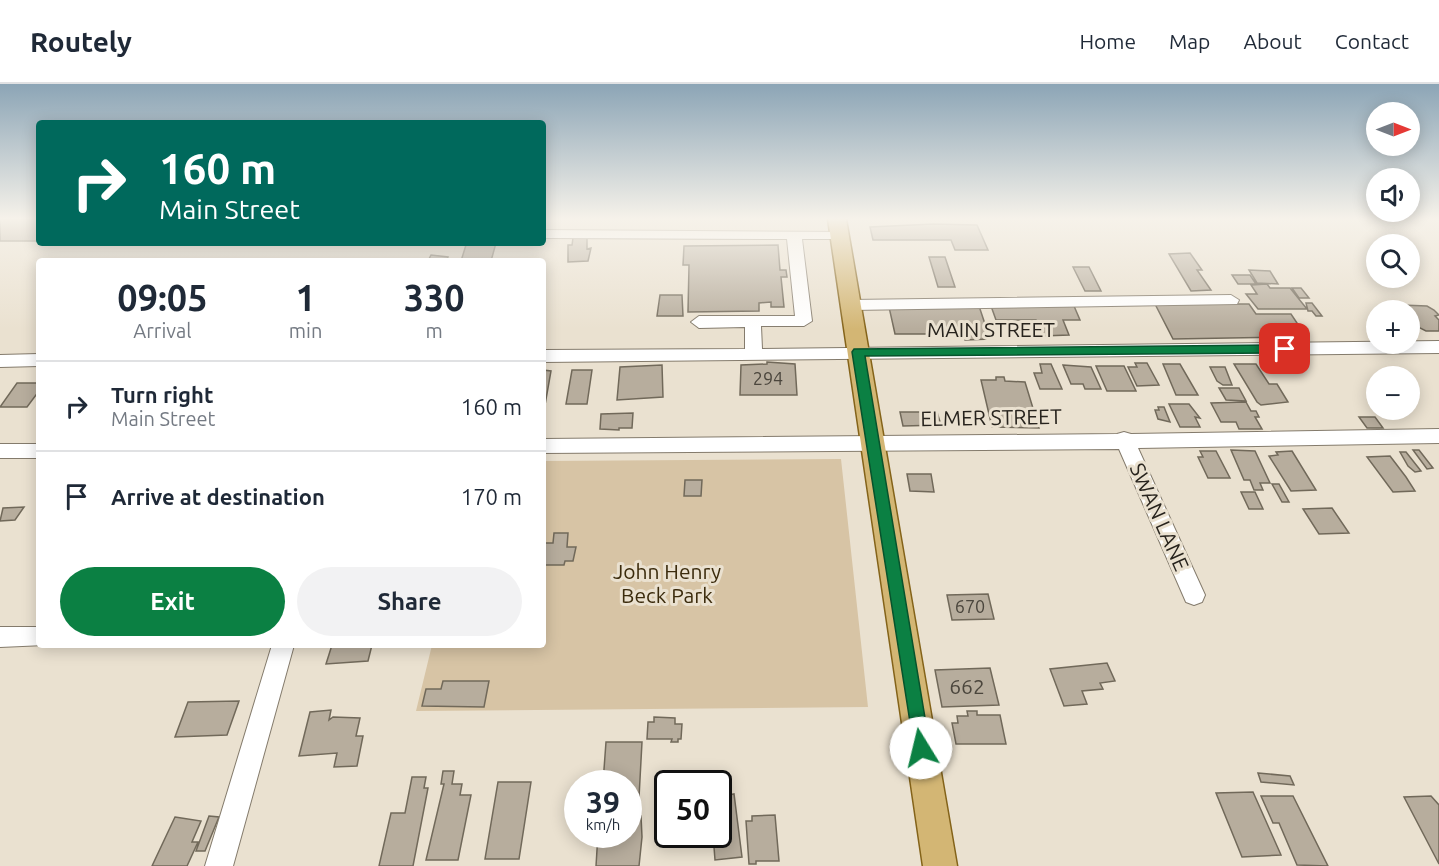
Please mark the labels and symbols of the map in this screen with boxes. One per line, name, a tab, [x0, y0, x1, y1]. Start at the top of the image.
north arrow	[1366, 102, 1420, 156]
street label: MAIN STREET	[927, 317, 1055, 341]
pin	[1259, 323, 1310, 374]
house number: 294	[753, 368, 783, 388]
street label: ELMER STREET	[920, 404, 1062, 430]
street label: SWAN LANE	[1126, 459, 1194, 574]
park label: John Henry Beck Park	[613, 559, 721, 607]
house number: 670	[955, 596, 985, 616]
house number: 662	[949, 674, 985, 698]
position arrow	[889, 716, 953, 780]
speed limit sign: 50	[654, 770, 732, 848]

